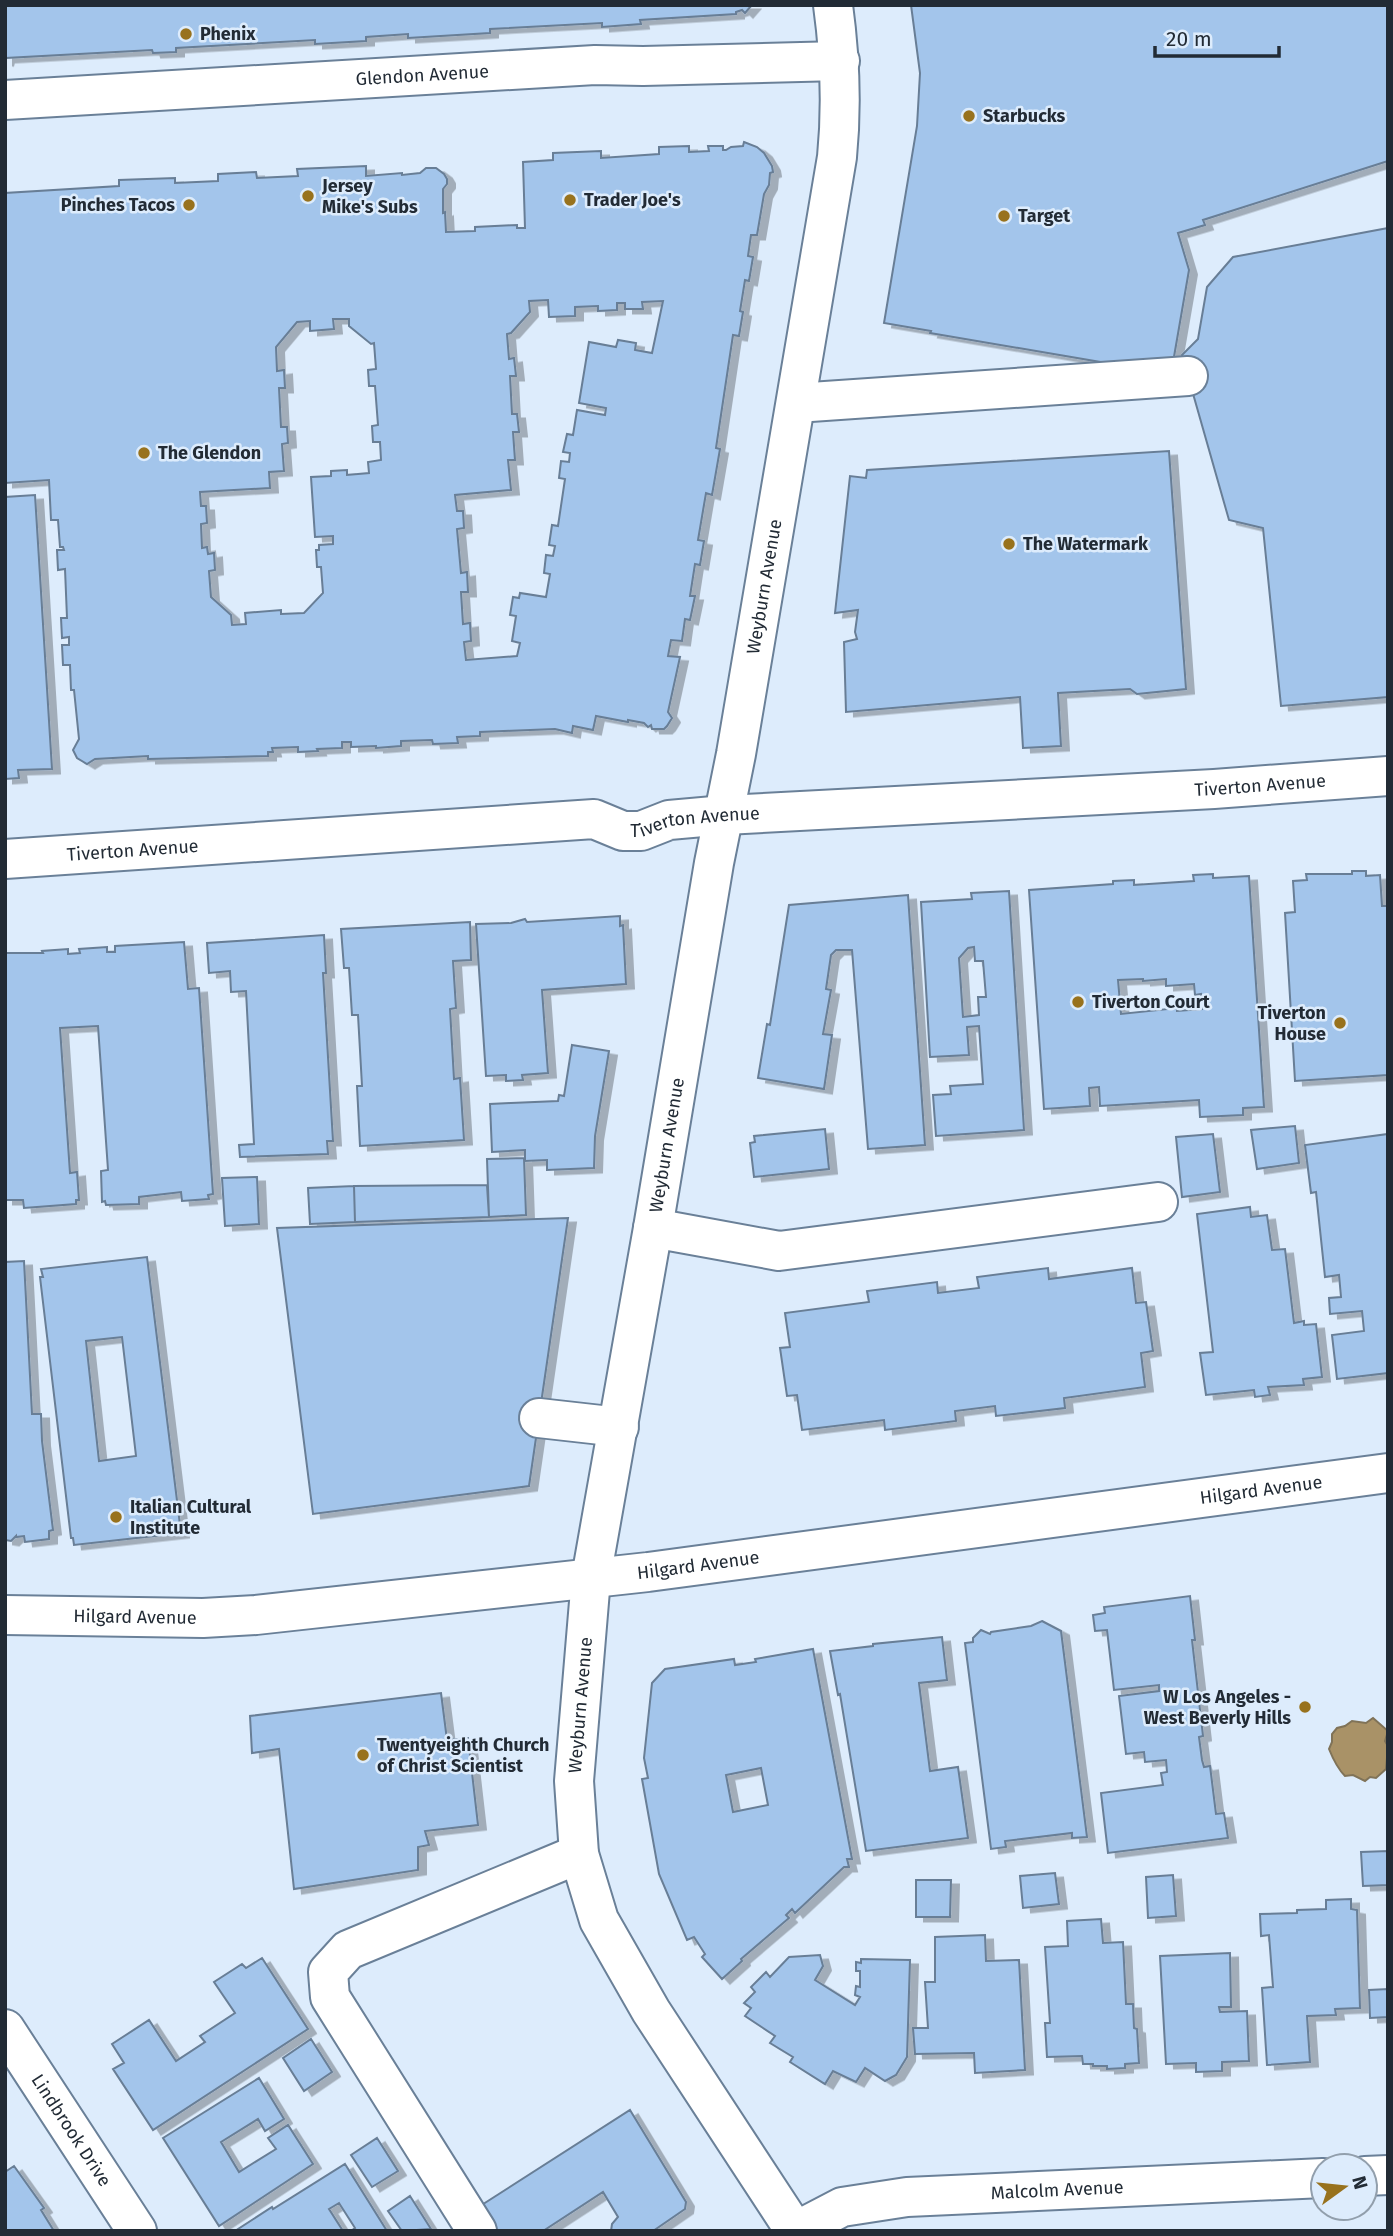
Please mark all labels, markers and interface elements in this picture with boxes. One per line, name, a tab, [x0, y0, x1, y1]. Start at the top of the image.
scale bar	[1155, 14, 1279, 58]
place label: Phenix	[200, 23, 256, 45]
marker: Phenix	[178, 26, 194, 42]
text: 20 m	[1166, 26, 1212, 52]
street label: Glendon Avenue	[355, 60, 489, 90]
place label: Starbucks	[983, 105, 1066, 127]
marker: Starbucks	[961, 108, 977, 124]
place label: Jersey Mike's Subs	[321, 175, 418, 218]
marker: Jersey Mike's Subs	[300, 188, 316, 204]
place label: Trader Joe's	[584, 189, 681, 211]
marker: Trader Joe's	[562, 192, 578, 208]
place label: Pinches Tacos	[61, 194, 175, 216]
marker: Pinches Tacos	[181, 197, 197, 213]
place label: Target	[1018, 205, 1071, 227]
marker: Target	[996, 208, 1012, 224]
place label: The Glendon	[158, 442, 261, 464]
marker: The Glendon	[136, 445, 152, 461]
street label: Weyburn Avenue	[742, 518, 787, 656]
place label: The Watermark	[1023, 533, 1149, 555]
marker: The Watermark	[1001, 536, 1017, 552]
street label: Tiverton Avenue	[1194, 770, 1327, 801]
street label: Tiverton Avenue	[630, 802, 760, 842]
street label: Tiverton Avenue	[66, 835, 199, 866]
place label: Tiverton Court	[1092, 991, 1211, 1013]
marker: Tiverton Court	[1070, 994, 1086, 1010]
place label: Tiverton House	[1257, 1002, 1326, 1045]
marker: Tiverton House	[1332, 1015, 1348, 1031]
street label: Weyburn Avenue	[645, 1076, 689, 1214]
street label: Hilgard Avenue	[1199, 1471, 1324, 1509]
place label: Italian Cultural Institute	[130, 1496, 252, 1539]
marker: Italian Cultural Institute	[108, 1509, 124, 1525]
street label: Hilgard Avenue	[636, 1546, 761, 1584]
street label: Hilgard Avenue	[73, 1605, 197, 1629]
street label: Weyburn Avenue	[564, 1636, 597, 1774]
place label: W Los Angeles - West Beverly Hills	[1144, 1686, 1291, 1729]
marker: W Los Angeles - West Beverly Hills	[1297, 1699, 1313, 1715]
place label: Twentyeighth Church of Christ Scientist	[377, 1734, 549, 1777]
marker: Twentyeighth Church of Christ Scientist	[355, 1747, 371, 1763]
street label: Lindbrook Drive	[26, 2070, 116, 2191]
north arrow	[1309, 2152, 1379, 2222]
text: N	[1347, 2174, 1373, 2192]
street label: Malcolm Avenue	[990, 2176, 1124, 2204]

